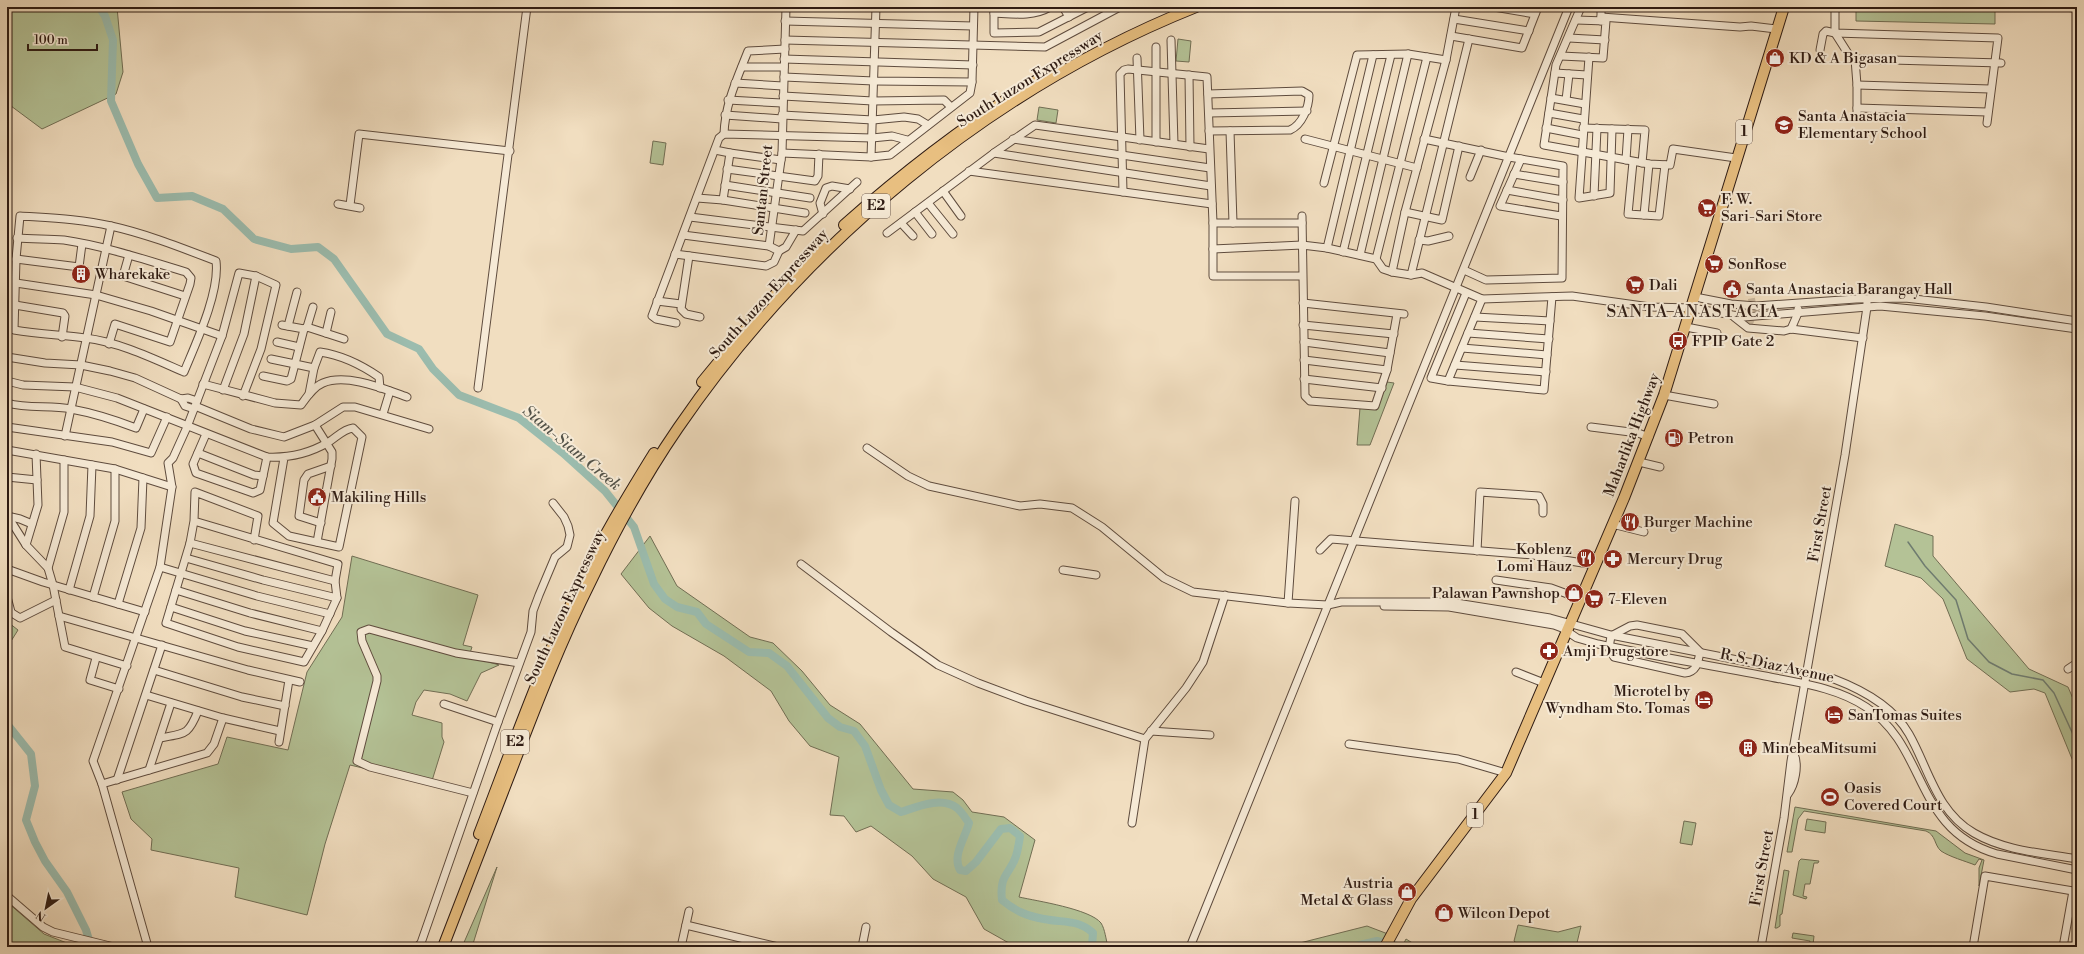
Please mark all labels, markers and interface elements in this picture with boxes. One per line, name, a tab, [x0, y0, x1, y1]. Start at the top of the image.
scale bar	[28, 26, 97, 52]
street label: South Luzon Expressway	[954, 26, 1107, 132]
text: 100 m	[34, 33, 68, 48]
shop icon: KD & A Bigasan	[1764, 47, 1786, 69]
place label: KD & A Bigasan	[1789, 49, 1897, 68]
place label: Santa Anastacia Elementary School	[1798, 107, 1927, 143]
school or university icon: Santa Anastacia Elementary School	[1773, 114, 1795, 136]
road number: 1	[1736, 120, 1752, 144]
street label: Santan Street	[749, 143, 777, 236]
place label: F. W. Sari-Sari Store	[1721, 190, 1822, 226]
road number: E2	[862, 194, 890, 218]
supermarket icon: F. W. Sari-Sari Store	[1696, 197, 1718, 219]
street label: South Luzon Expressway	[706, 225, 833, 363]
supermarket icon: SonRose	[1703, 253, 1725, 275]
place label: SonRose	[1728, 255, 1787, 274]
building icon: Wharekake	[70, 263, 92, 285]
place label: Wharekake	[94, 265, 170, 284]
supermarket icon: Dali	[1624, 274, 1646, 296]
place label: Dali	[1649, 276, 1678, 295]
public building icon: Santa Anastacia Barangay Hall	[1721, 278, 1743, 300]
place label: Santa Anastacia Barangay Hall	[1746, 280, 1953, 299]
district label: SANTA ANASTACIA	[1606, 301, 1780, 323]
bus stop icon: FPIP Gate 2	[1667, 330, 1689, 352]
place label: FPIP Gate 2	[1692, 332, 1774, 351]
street label: Maharlika Highway	[1600, 370, 1665, 499]
water label: Siam-Siam Creek	[519, 401, 625, 495]
fuel station icon: Petron	[1663, 427, 1685, 449]
place label: Petron	[1688, 429, 1734, 448]
street label: First Street	[1804, 484, 1836, 564]
public building icon: Makiling Hills	[306, 486, 328, 508]
place label: Makiling Hills	[331, 488, 426, 507]
restaurant icon: Burger Machine	[1619, 511, 1641, 533]
place label: Burger Machine	[1643, 513, 1753, 532]
street label: South Luzon Expressway	[521, 526, 609, 687]
place label: Koblenz Lomi Hauz	[1497, 540, 1572, 576]
restaurant icon: Koblenz Lomi Hauz	[1575, 547, 1597, 569]
pharmacy icon: Mercury Drug	[1602, 548, 1624, 570]
place label: Mercury Drug	[1627, 550, 1723, 569]
shop icon: Palawan Pawnshop	[1563, 582, 1585, 604]
place label: Palawan Pawnshop	[1432, 584, 1560, 603]
supermarket icon: 7-Eleven	[1583, 588, 1605, 610]
place label: 7-Eleven	[1608, 590, 1667, 609]
pharmacy icon: Amji Drugstore	[1538, 640, 1560, 662]
place label: Amji Drugstore	[1562, 642, 1668, 661]
street label: R. S. Diaz Avenue	[1718, 645, 1836, 687]
place label: Microtel by Wyndham Sto. Tomas	[1544, 682, 1691, 718]
hotel icon: Microtel by Wyndham Sto. Tomas	[1693, 689, 1715, 711]
hotel icon: SanTomas Suites	[1823, 704, 1845, 726]
place label: SanTomas Suites	[1848, 706, 1962, 725]
road number: E2	[501, 730, 529, 754]
building icon: MinebeaMitsumi	[1737, 737, 1759, 759]
place label: MinebeaMitsumi	[1762, 739, 1877, 758]
place label: Oasis Covered Court	[1844, 779, 1943, 815]
sports icon: Oasis Covered Court	[1819, 786, 1841, 808]
road number: 1	[1467, 803, 1483, 827]
street label: First Street	[1746, 828, 1778, 908]
place label: Austria Metal & Glass	[1300, 874, 1393, 910]
shop icon: Austria Metal & Glass	[1396, 881, 1418, 903]
north arrow	[26, 888, 66, 928]
shop icon: Wilcon Depot	[1433, 902, 1455, 924]
place label: Wilcon Depot	[1457, 904, 1551, 923]
text: N	[33, 907, 49, 924]

